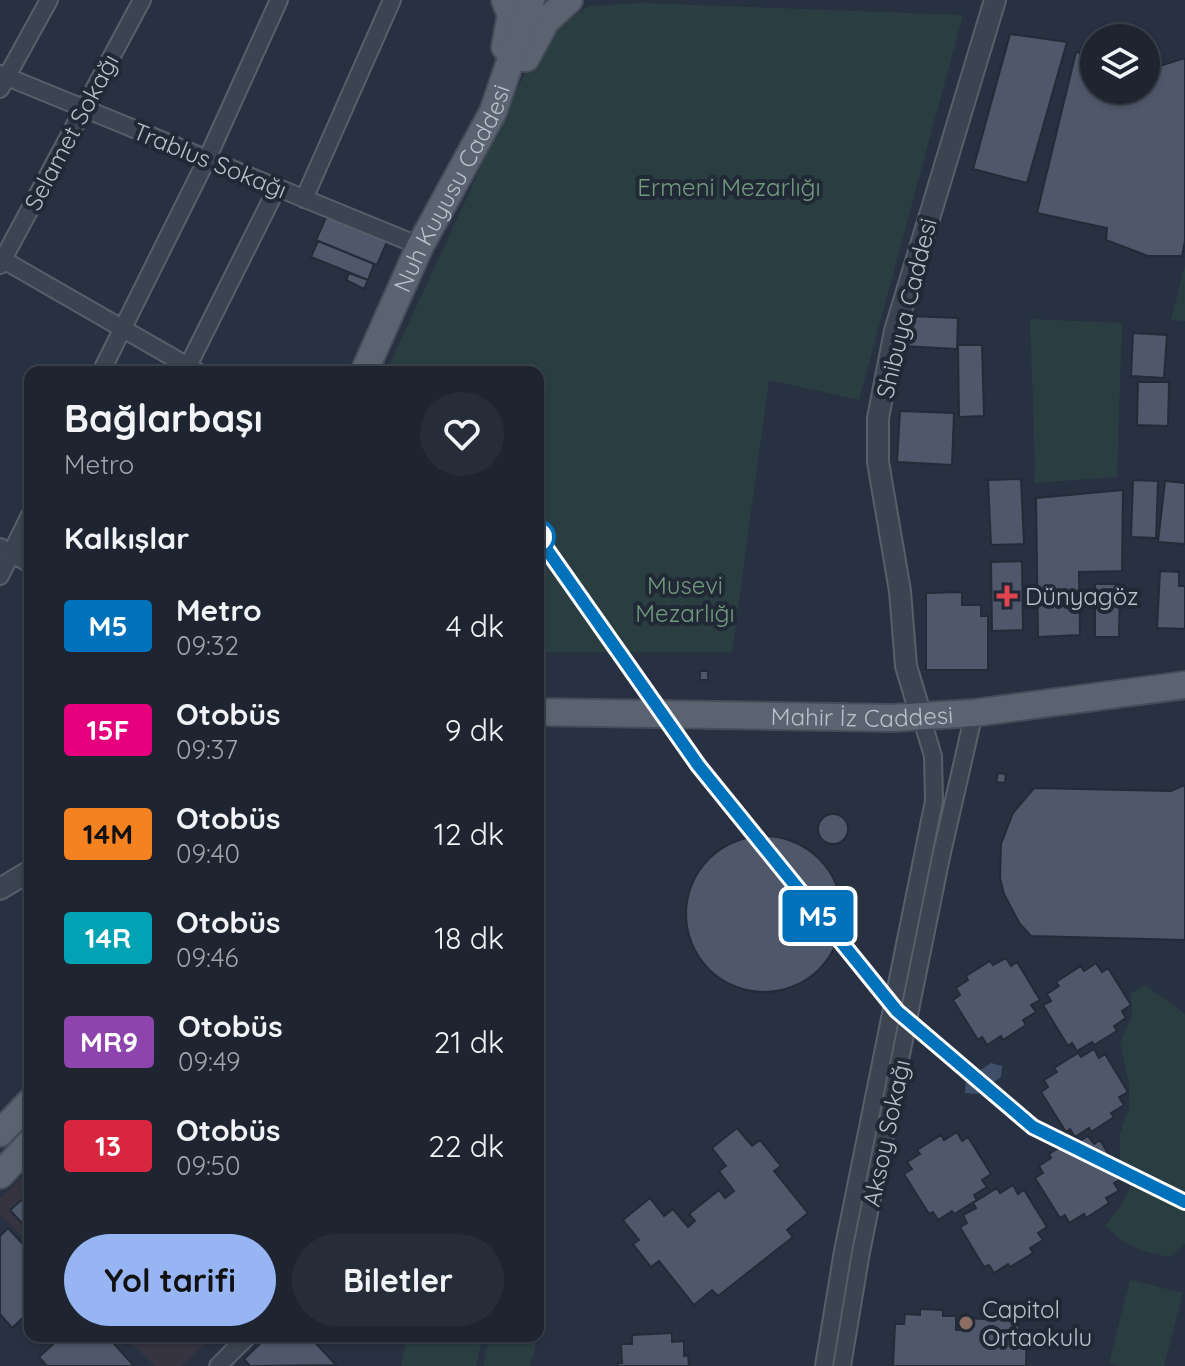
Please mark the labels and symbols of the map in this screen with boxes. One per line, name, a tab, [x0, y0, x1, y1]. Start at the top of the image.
street label: Selamet Sokağı	[17, 49, 125, 215]
street label: Nuh Kuyusu Caddesi	[387, 81, 516, 296]
street label: Trablus Sokağı	[129, 115, 291, 205]
park label: Ermeni Mezarlığı	[637, 172, 821, 202]
street label: Shibuya Caddesi	[869, 215, 943, 401]
unlabelled marker	[521, 520, 555, 554]
park label: Musevi Mezarlığı	[635, 570, 735, 628]
place label: Dünyagöz	[1025, 581, 1139, 611]
marker: Dünyagöz	[996, 585, 1018, 607]
street label: Mahir İz Caddesi	[771, 699, 954, 733]
line badge: M5	[782, 890, 854, 942]
street label: Aksoy Sokağı	[856, 1057, 916, 1209]
place label: Capitol Ortaokulu	[982, 1294, 1092, 1352]
marker: Capitol Ortaokulu	[957, 1314, 975, 1332]

